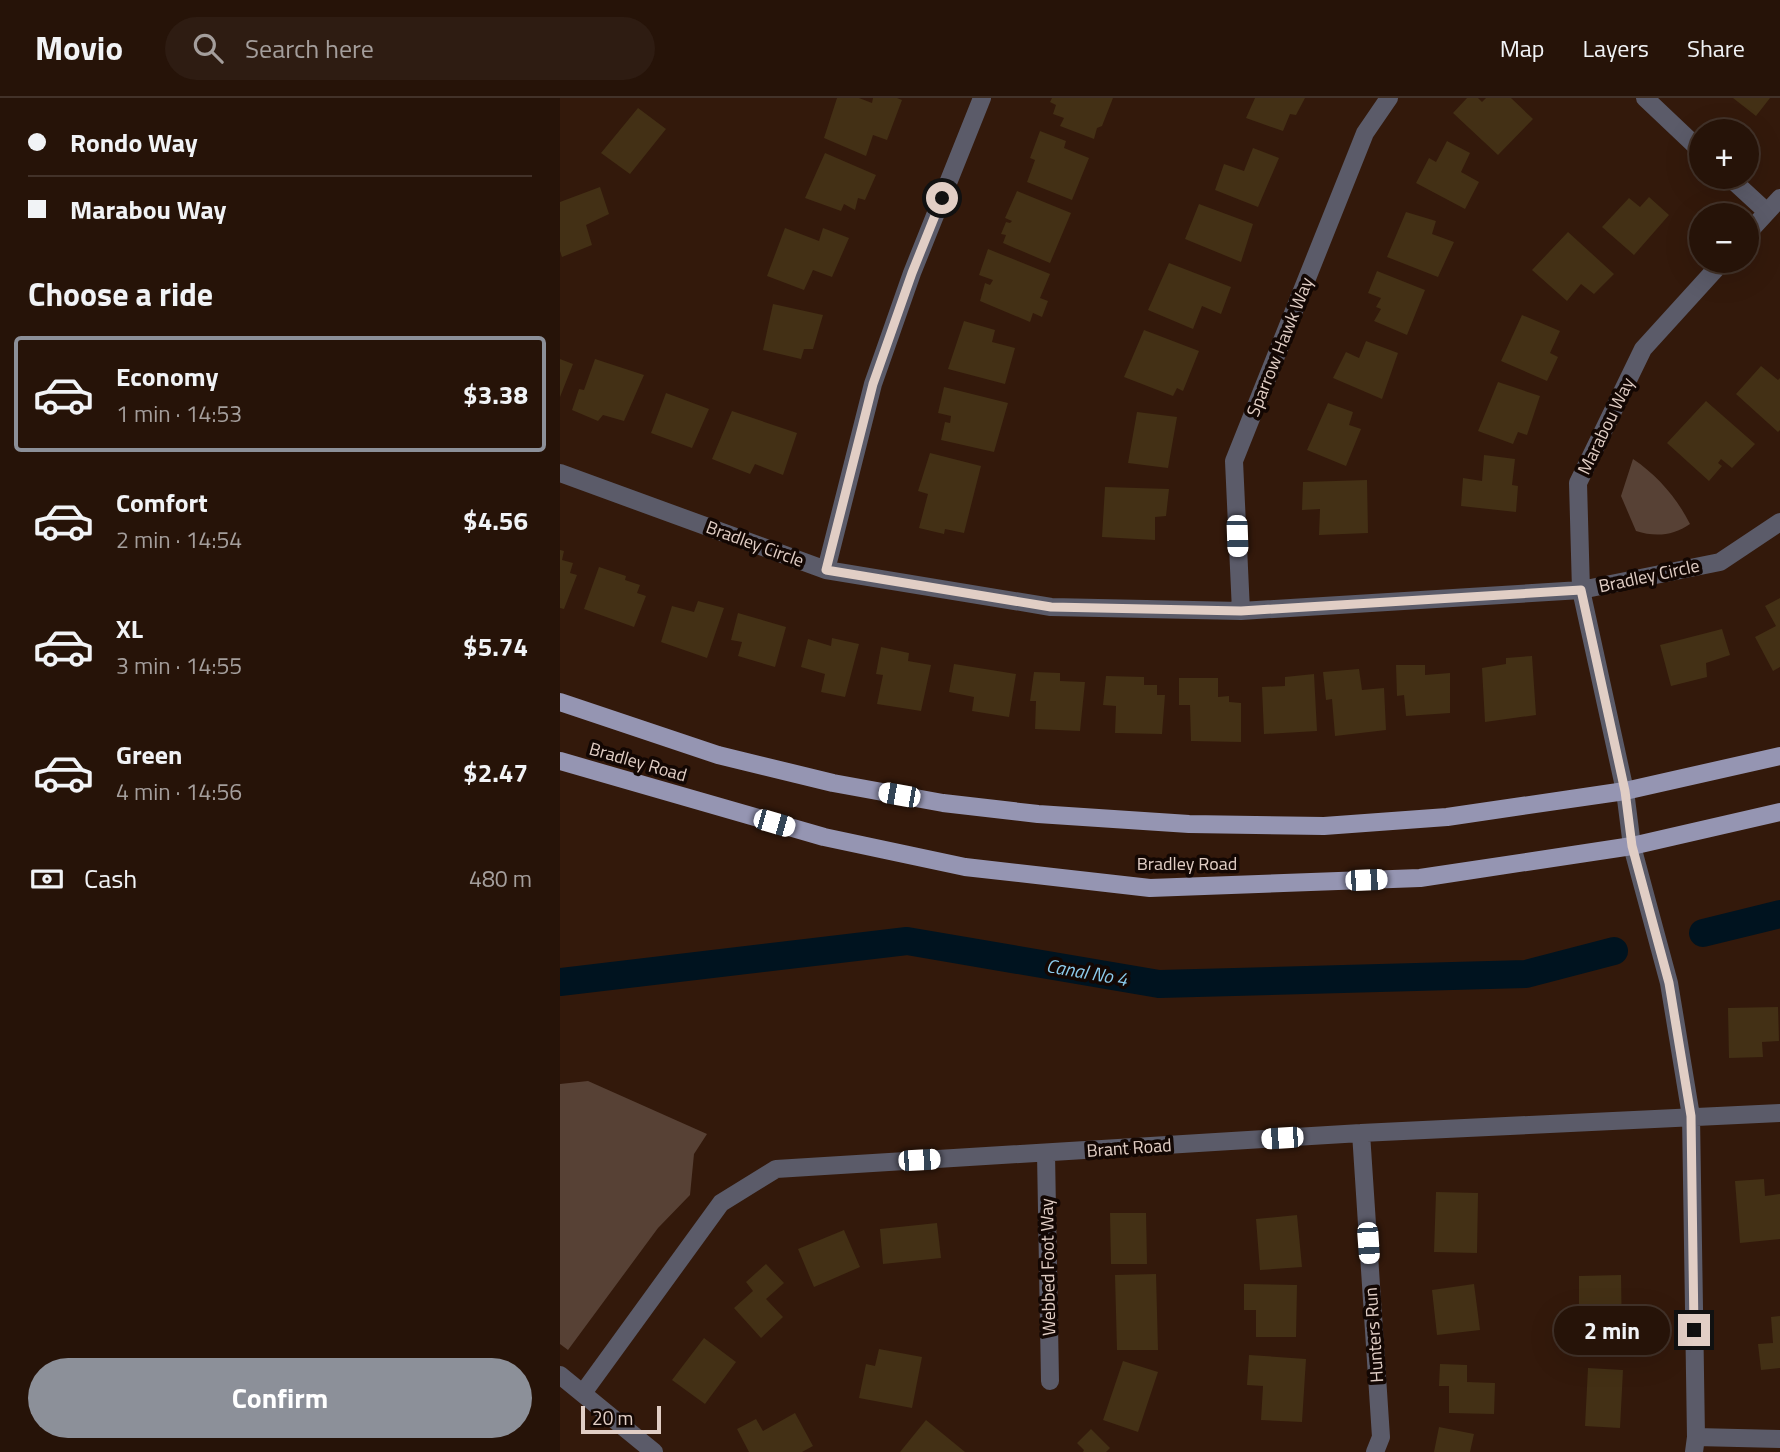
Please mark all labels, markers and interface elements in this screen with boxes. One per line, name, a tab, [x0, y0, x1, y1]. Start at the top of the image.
search box	[165, 17, 655, 80]
text: Movio	[35, 23, 123, 73]
icon: search	[189, 29, 227, 67]
text: Search here	[245, 29, 374, 68]
text: Map	[1500, 30, 1545, 66]
text: Layers	[1583, 30, 1649, 66]
text: Share	[1687, 30, 1745, 66]
map controls	[1689, 119, 1759, 273]
button: +	[1689, 119, 1759, 189]
text: Rondo Way	[70, 123, 198, 162]
route start	[926, 182, 958, 214]
text: Marabou Way	[70, 190, 227, 229]
button: −	[1689, 203, 1759, 273]
text: Choose a ride	[28, 270, 213, 318]
street label: Sparrow Hawk Way	[1239, 273, 1320, 421]
text: Economy	[116, 357, 218, 396]
icon: car	[32, 363, 95, 426]
street label: Marabou Way	[1570, 372, 1641, 479]
text: $3.38	[463, 375, 528, 414]
text: 1 min · 14:53	[116, 396, 242, 431]
text: Comfort	[116, 483, 208, 522]
icon: car	[32, 489, 95, 552]
text: $4.56	[463, 501, 528, 540]
street label: Bradley Circle	[702, 513, 808, 574]
car	[1226, 515, 1249, 557]
text: 2 min · 14:54	[116, 522, 242, 557]
street label: Bradley Circle	[1596, 552, 1702, 599]
text: XL	[116, 609, 143, 648]
icon: car	[32, 615, 95, 678]
text: $5.74	[463, 627, 528, 666]
text: 3 min · 14:55	[116, 648, 242, 683]
text: Green	[116, 735, 182, 774]
street label: Bradley Road	[586, 735, 690, 788]
icon: car	[32, 741, 95, 804]
text: $2.47	[463, 753, 528, 792]
text: 4 min · 14:56	[116, 774, 242, 809]
car	[877, 781, 922, 809]
car	[751, 807, 798, 839]
street label: Bradley Road	[1137, 850, 1237, 877]
text: Cash	[84, 859, 137, 898]
icon: cash	[28, 860, 66, 898]
text: 480 m	[469, 861, 532, 896]
car	[1345, 869, 1388, 891]
water label: Canal No 4	[1044, 950, 1130, 993]
car	[1261, 1126, 1304, 1150]
street label: Brant Road	[1086, 1131, 1172, 1164]
car	[898, 1148, 941, 1172]
street label: Webbed Foot Way	[1033, 1198, 1062, 1336]
car	[1357, 1221, 1380, 1265]
street label: Hunters Run	[1357, 1286, 1390, 1384]
callout: 2 min	[1554, 1306, 1670, 1354]
text: 2 min	[1584, 1313, 1640, 1348]
route end	[1678, 1314, 1710, 1346]
button: Confirm	[28, 1358, 532, 1438]
scale bar	[581, 1403, 662, 1435]
text: 20 m	[592, 1403, 633, 1432]

